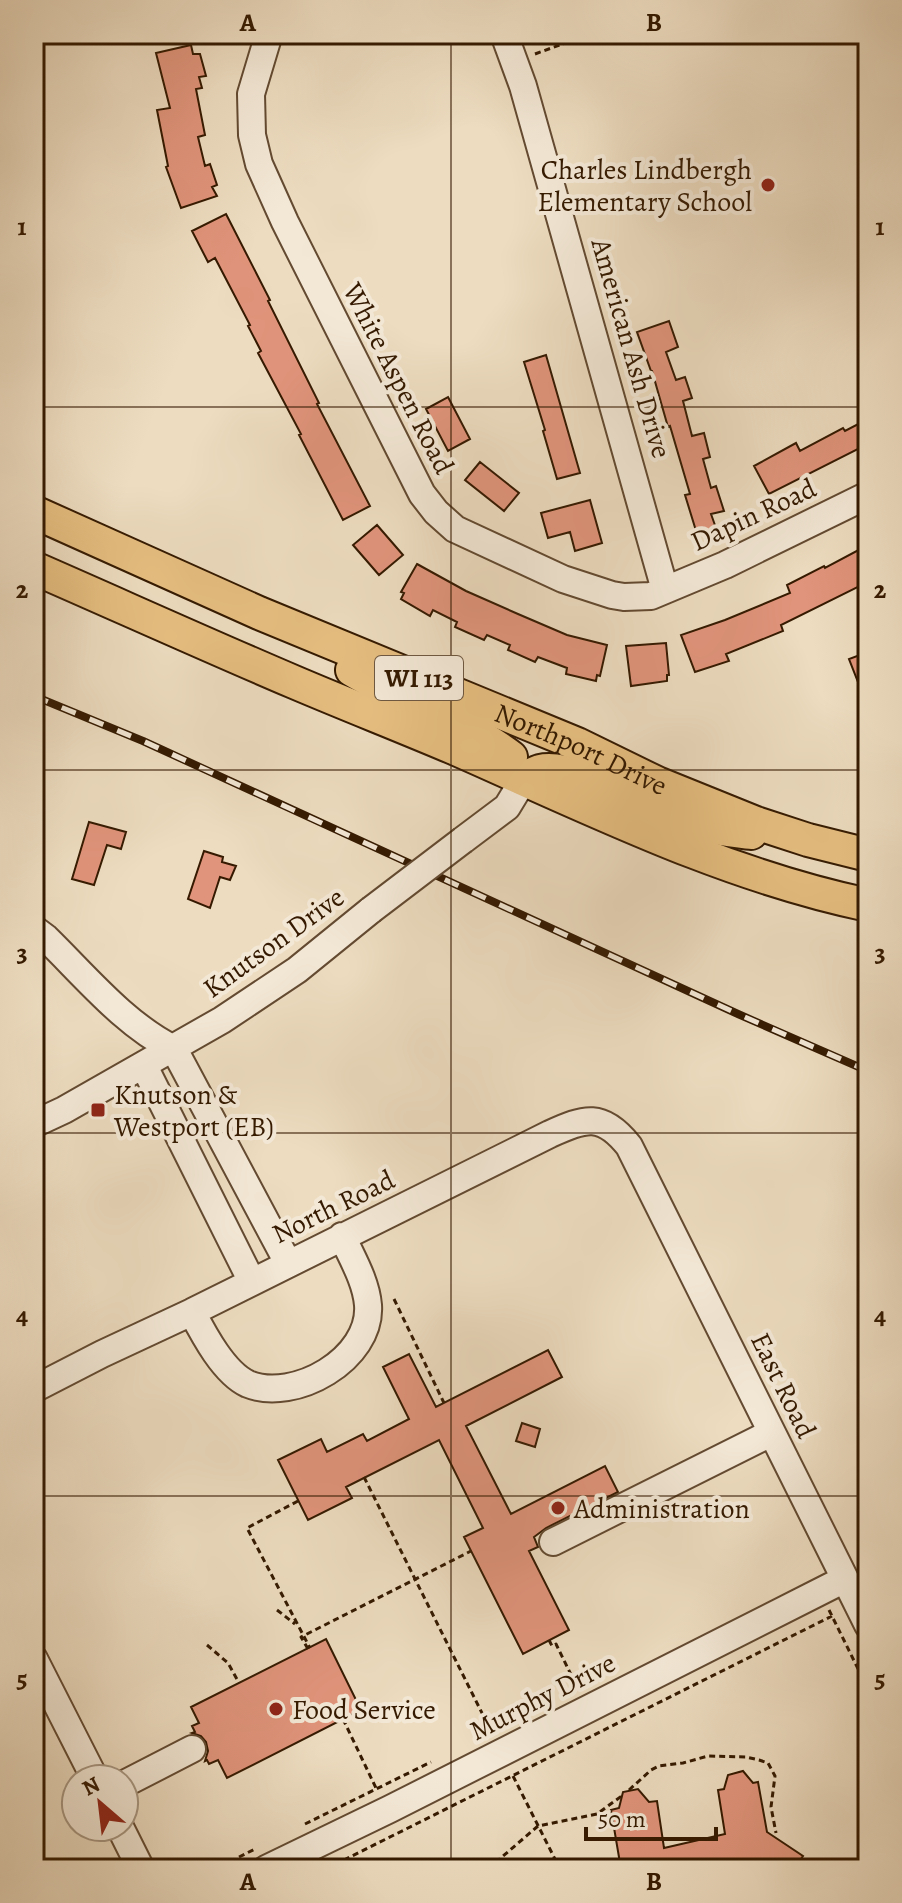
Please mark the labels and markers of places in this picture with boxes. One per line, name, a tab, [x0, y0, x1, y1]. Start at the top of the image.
place label: Charles Lindbergh Elementary School	[538, 151, 752, 221]
marker: Charles Lindbergh Elementary School	[759, 176, 777, 194]
place label: Knutson & Westport (EB)	[113, 1076, 274, 1146]
marker: Knutson & Westport (EB)	[89, 1101, 107, 1119]
place label: Administration	[573, 1490, 750, 1528]
marker: Administration	[549, 1499, 567, 1517]
place label: Food Service	[292, 1691, 436, 1729]
marker: Food Service	[267, 1700, 285, 1718]

